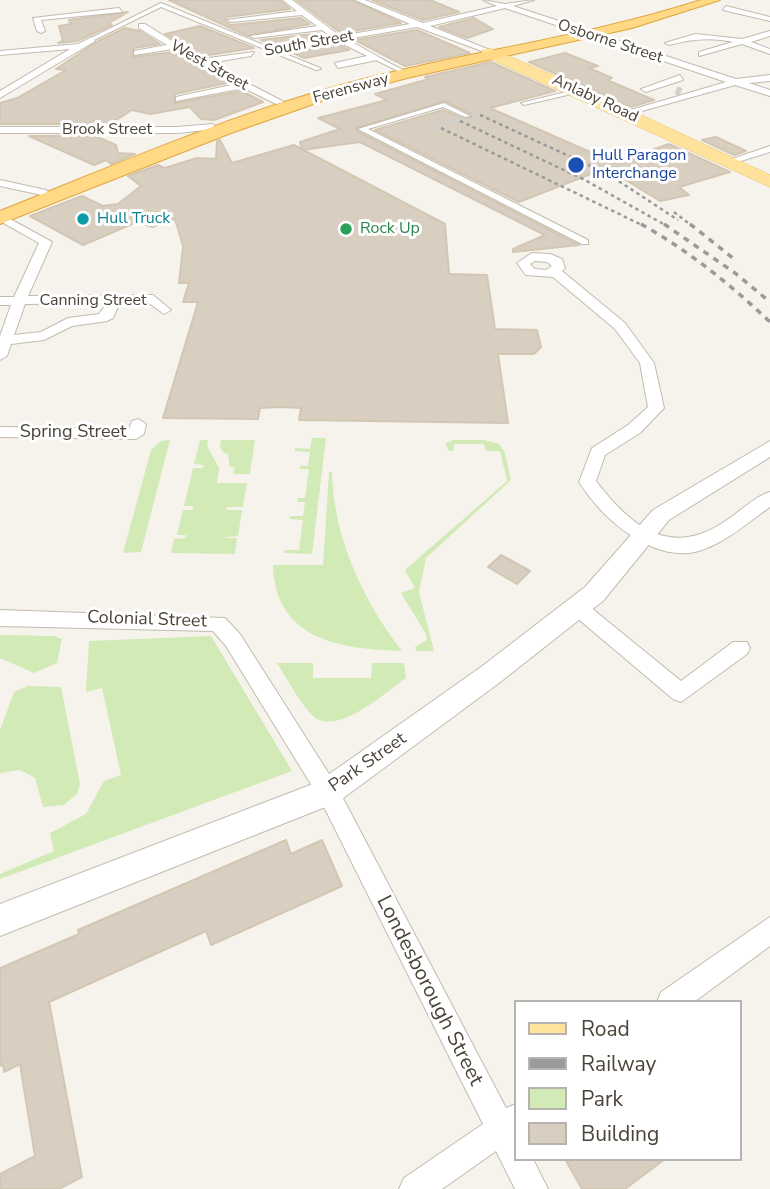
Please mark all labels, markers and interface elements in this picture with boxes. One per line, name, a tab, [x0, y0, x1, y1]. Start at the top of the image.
street label: Osborne Street	[555, 16, 665, 68]
street label: South Street	[263, 27, 355, 61]
street label: West Street	[167, 37, 251, 95]
street label: Ferensway	[311, 70, 391, 108]
street label: Anlaby Road	[549, 71, 641, 127]
street label: Brook Street	[62, 120, 152, 140]
place label: Hull Paragon Interchange	[592, 146, 686, 184]
marker: Hull Paragon Interchange	[566, 155, 586, 175]
place label: Hull Truck	[97, 209, 170, 229]
marker: Hull Truck	[75, 211, 91, 227]
place label: Rock Up	[360, 219, 420, 239]
marker: Rock Up	[338, 221, 354, 237]
street label: Canning Street	[39, 291, 147, 311]
street label: Spring Street	[20, 422, 126, 444]
street label: Colonial Street	[87, 607, 207, 633]
street label: Park Street	[325, 728, 411, 798]
street label: Londesborough Street	[370, 892, 488, 1090]
legend	[514, 1000, 742, 1161]
text: Road	[581, 1015, 630, 1043]
text: Railway	[581, 1050, 656, 1078]
text: Park	[581, 1085, 623, 1113]
text: Building	[581, 1120, 659, 1148]

